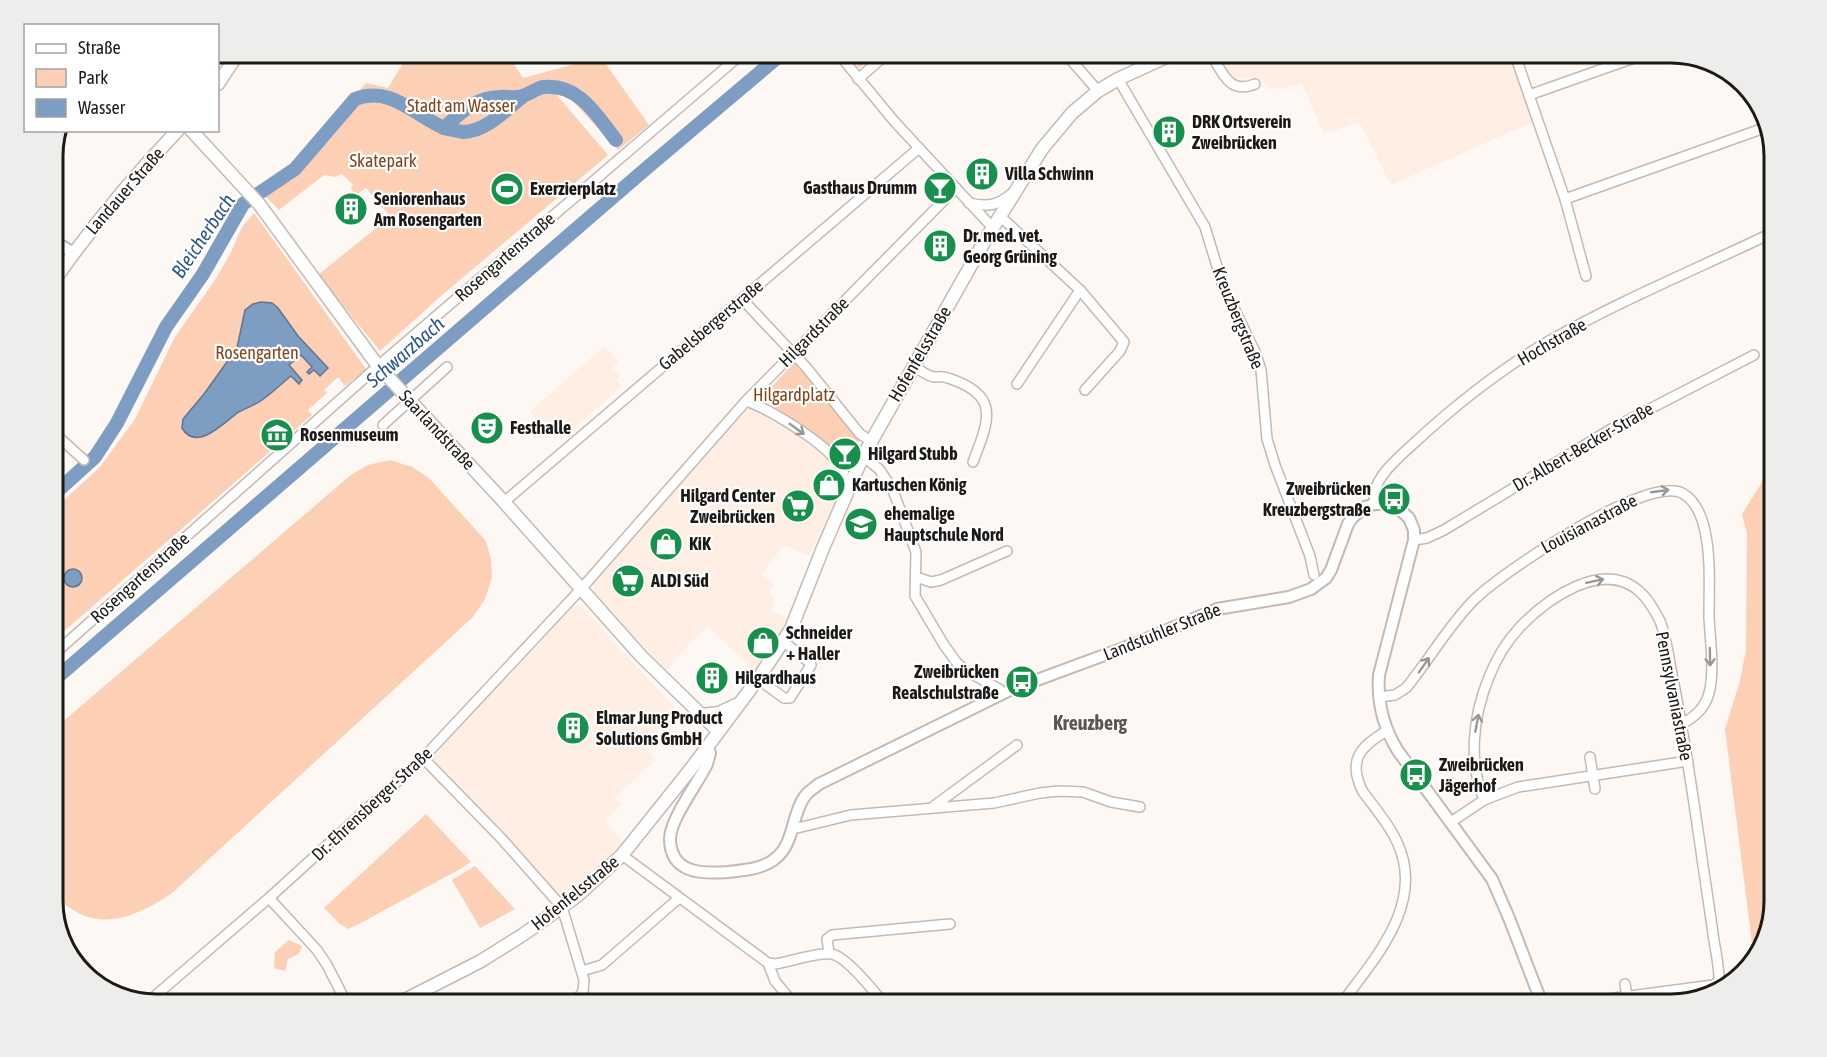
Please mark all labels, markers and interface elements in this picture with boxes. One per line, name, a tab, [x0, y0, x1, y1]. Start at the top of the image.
legend	[24, 24, 219, 132]
text: Straße	[78, 37, 121, 58]
text: Park	[78, 67, 108, 88]
park label: Stadt am Wasser	[407, 95, 516, 116]
text: Wasser	[78, 97, 126, 118]
place label: DRK Ortsverein Zweibrücken	[1192, 111, 1292, 153]
building icon: DRK Ortsverein Zweibrücken	[1151, 114, 1187, 150]
street label: Landauer Straße	[81, 143, 168, 238]
park label: Skatepark	[349, 150, 417, 171]
building icon: Villa Schwinn	[964, 156, 1000, 192]
place label: Villa Schwinn	[1004, 163, 1094, 184]
bar icon: Gasthaus Drumm	[922, 170, 958, 206]
sports icon: Exerzierplatz	[489, 171, 525, 207]
place label: Gasthaus Drumm	[803, 177, 917, 198]
place label: Exerzierplatz	[530, 178, 616, 199]
place label: Seniorenhaus Am Rosengarten	[373, 188, 482, 230]
water label: Bleicherbach	[166, 189, 239, 282]
building icon: Seniorenhaus Am Rosengarten	[333, 191, 369, 227]
street label: Rosengartenstraße	[451, 208, 559, 306]
place label: Dr. med. vet. Georg Grüning	[963, 225, 1057, 267]
building icon: Dr. med. vet. Georg Grüning	[922, 228, 958, 264]
street label: Kreuzbergstraße	[1208, 264, 1268, 372]
street label: Gabelsbergerstraße	[654, 275, 767, 374]
street label: Hilgardstraße	[774, 292, 853, 371]
street label: Hofenfelsstraße	[884, 302, 955, 405]
water label: Schwarzbach	[360, 311, 448, 392]
street label: Hochstraße	[1514, 314, 1590, 370]
park label: Rosengarten	[215, 342, 299, 363]
park label: Hilgardplatz	[753, 384, 836, 405]
street label: Saarlandstraße	[395, 385, 480, 474]
street label: Dr.-Albert-Becker-Straße	[1509, 398, 1657, 495]
theatre icon: Festhalle	[469, 410, 505, 446]
museum icon: Rosenmuseum	[259, 417, 295, 453]
place label: Festhalle	[510, 417, 571, 438]
one-way arrow	[788, 423, 804, 435]
place label: Rosenmuseum	[300, 424, 399, 445]
bar icon: Hilgard Stubb	[827, 436, 863, 472]
place label: Hilgard Stubb	[868, 443, 958, 464]
shop icon: Kartuschen König	[811, 467, 847, 503]
place label: Kartuschen König	[852, 474, 967, 495]
place label: Zweibrücken Kreuzbergstraße	[1263, 478, 1371, 520]
bus stop icon: Zweibrücken Kreuzbergstraße	[1376, 481, 1412, 517]
place label: Hilgard Center Zweibrücken	[680, 485, 776, 527]
one-way arrow	[1650, 486, 1669, 497]
supermarket icon: Hilgard Center Zweibrücken	[780, 488, 816, 524]
street label: Louisianastraße	[1537, 489, 1640, 558]
place label: ehemalige Hauptschule Nord	[884, 503, 1004, 545]
school or university icon: ehemalige Hauptschule Nord	[843, 506, 879, 542]
shop icon: KiK	[648, 526, 684, 562]
street label: Rosengartenstraße	[86, 528, 193, 627]
place label: KiK	[689, 533, 711, 554]
supermarket icon: ALDI Süd	[610, 563, 646, 599]
place label: ALDI Süd	[650, 570, 709, 591]
one-way arrow	[1585, 575, 1604, 587]
street label: Landstuhler Straße	[1100, 598, 1224, 665]
place label: Schneider + Haller	[786, 622, 853, 664]
shop icon: Schneider + Haller	[745, 625, 781, 661]
street label: Pennsylvaniastraße	[1652, 630, 1697, 762]
one-way arrow	[1705, 647, 1716, 667]
one-way arrow	[1417, 658, 1430, 674]
building icon: Hilgardhaus	[694, 660, 730, 696]
place label: Zweibrücken Realschulstraße	[892, 661, 999, 703]
bus stop icon: Zweibrücken Realschulstraße	[1004, 664, 1040, 700]
place label: Hilgardhaus	[735, 667, 816, 688]
place label: Elmar Jung Product Solutions GmbH	[596, 707, 723, 749]
building icon: Elmar Jung Product Solutions GmbH	[555, 710, 591, 746]
district label: Kreuzberg	[1053, 711, 1127, 734]
one-way arrow	[1472, 713, 1483, 733]
street label: Dr.-Ehrensberger-Straße	[307, 742, 436, 865]
place label: Zweibrücken Jägerhof	[1438, 754, 1524, 796]
bus stop icon: Zweibrücken Jägerhof	[1398, 757, 1434, 793]
street label: Hofenfelsstraße	[527, 851, 623, 934]

